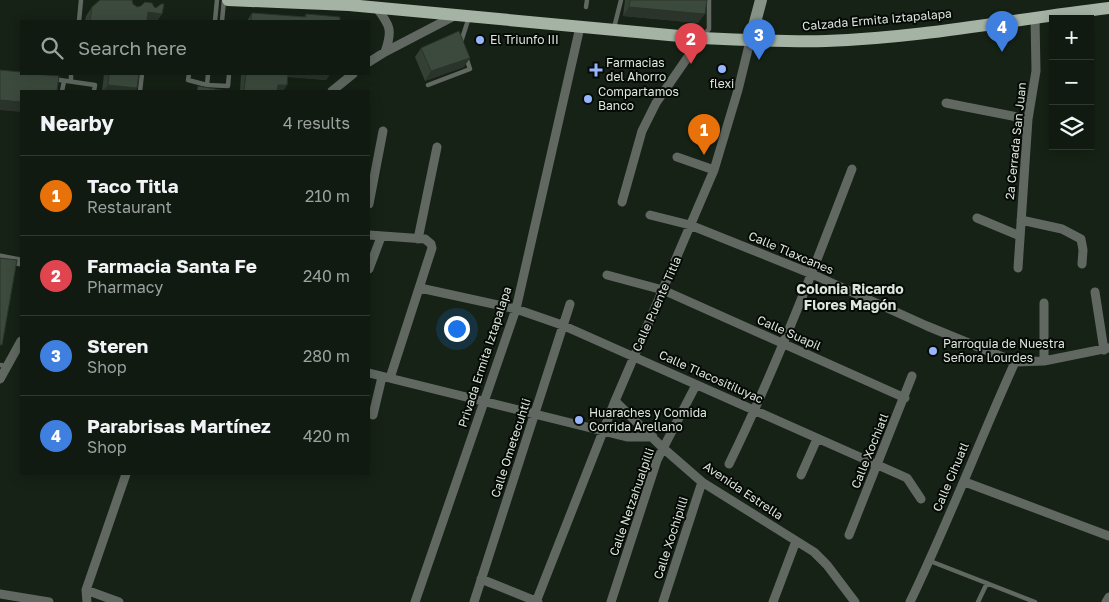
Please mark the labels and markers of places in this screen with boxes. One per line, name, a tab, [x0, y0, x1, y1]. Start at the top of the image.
pin: 4	[986, 11, 1018, 52]
pin: 3	[743, 19, 775, 60]
pin: 2	[675, 23, 707, 64]
place label: El Triunfo III	[490, 32, 559, 47]
marker: El Triunfo III	[474, 34, 486, 46]
place label: Farmacias del Ahorro	[606, 55, 666, 84]
marker: flexi	[716, 63, 728, 75]
marker: Farmacias del Ahorro	[590, 64, 602, 76]
place label: flexi	[710, 76, 734, 91]
place label: Compartamos Banco	[598, 84, 679, 113]
marker: Compartamos Banco	[582, 93, 594, 105]
pin: 1	[688, 114, 720, 155]
place label: Parroquia de Nuestra Señora Lourdes	[943, 336, 1065, 365]
marker: Parroquia de Nuestra Señora Lourdes	[927, 345, 939, 357]
place label: Huaraches y Comida Corrida Arellano	[589, 405, 707, 434]
marker: Huaraches y Comida Corrida Arellano	[573, 414, 585, 426]

